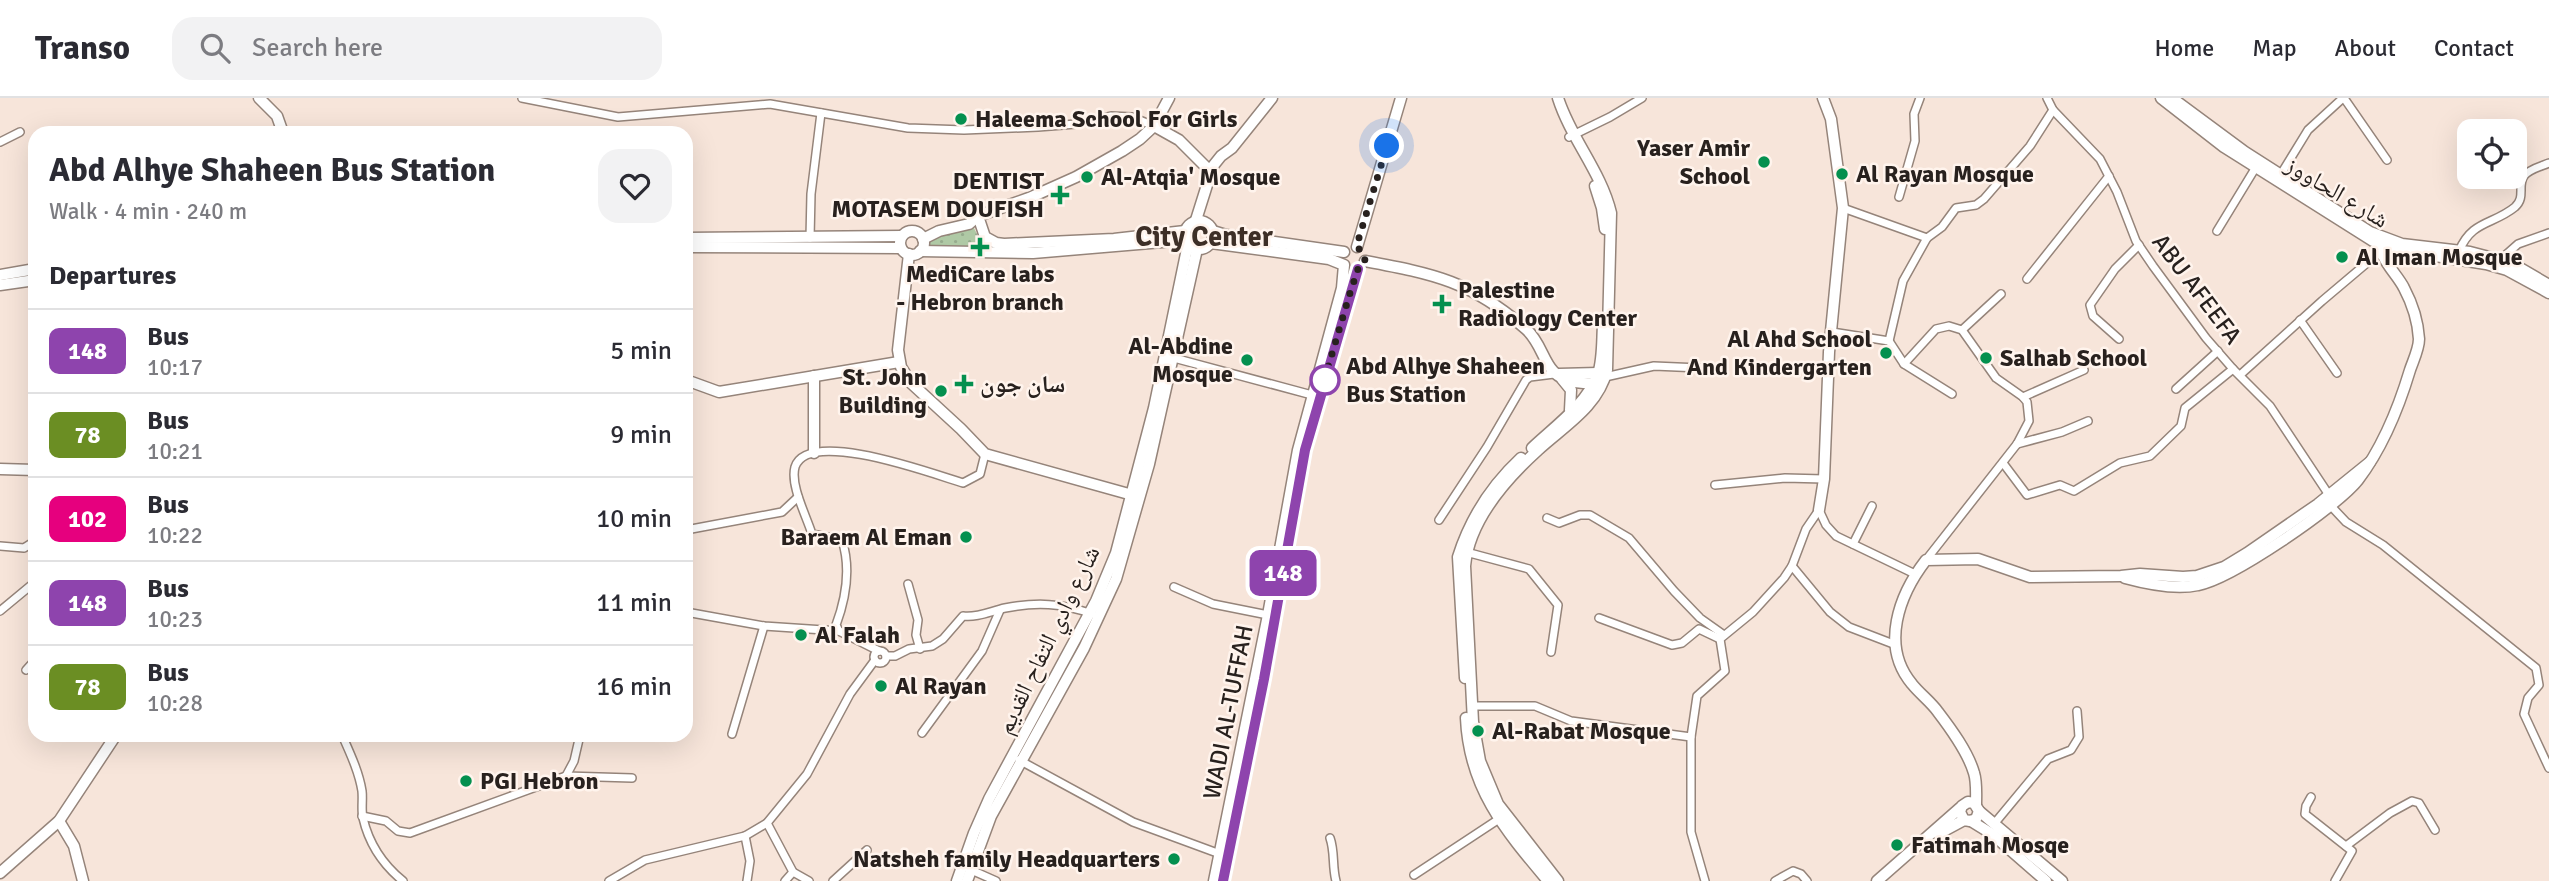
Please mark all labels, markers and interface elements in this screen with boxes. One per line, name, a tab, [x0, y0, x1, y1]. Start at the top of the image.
search box	[172, 17, 662, 80]
text: Transo	[35, 28, 130, 69]
icon: search	[196, 29, 234, 67]
text: Search here	[252, 32, 383, 64]
text: Home	[2154, 33, 2214, 63]
text: Map	[2252, 33, 2297, 63]
text: About	[2335, 33, 2396, 63]
text: Contact	[2434, 33, 2514, 63]
place label: Haleema School For Girls	[975, 104, 1238, 134]
marker: Haleema School For Girls	[953, 111, 969, 127]
map controls	[2457, 119, 2527, 189]
button: locate	[2457, 119, 2527, 189]
your location	[1369, 128, 1404, 163]
place label: Yaser Amir School	[1636, 133, 1750, 191]
button: heart	[598, 149, 672, 223]
street label: شارع الحاووز	[2279, 149, 2394, 235]
text: Abd Alhye Shaheen Bus Station	[49, 150, 495, 191]
marker: Yaser Amir School	[1756, 154, 1772, 170]
place label: Al Rayan Mosque	[1856, 159, 2034, 189]
place label: Al-Atqia' Mosque	[1101, 162, 1280, 192]
place label: DENTIST MOTASEM DOUFISH	[831, 166, 1045, 224]
marker: Al Rayan Mosque	[1834, 166, 1850, 182]
marker: Al-Atqia' Mosque	[1079, 169, 1095, 185]
marker: DENTIST MOTASEM DOUFISH	[1050, 185, 1070, 205]
text: Walk · 4 min · 240 m	[49, 197, 247, 226]
district label: City Center	[1135, 220, 1274, 254]
street label: ABU AFEEFA	[2146, 228, 2248, 350]
marker: MediCare labs - Hebron branch	[970, 237, 990, 257]
place label: Al Iman Mosque	[2356, 242, 2523, 272]
marker: Al Iman Mosque	[2334, 249, 2350, 265]
place label: MediCare labs - Hebron branch	[896, 259, 1064, 317]
text: Departures	[49, 260, 176, 292]
place label: Palestine Radiology Center	[1458, 275, 1638, 333]
marker: Palestine Radiology Center	[1432, 294, 1452, 314]
text: Bus	[147, 321, 189, 353]
place label: Al Ahd School And Kindergarten	[1687, 324, 1872, 382]
place label: Al-Abdine Mosque	[1128, 331, 1233, 389]
text: 5 min	[610, 335, 672, 367]
text: 148	[68, 336, 107, 366]
place label: Salhab School	[2000, 343, 2148, 373]
marker: Al Ahd School And Kindergarten	[1878, 345, 1894, 361]
marker: Salhab School	[1978, 350, 1994, 366]
place label: Abd Alhye Shaheen Bus Station	[1346, 351, 1545, 409]
marker: Al-Abdine Mosque	[1239, 352, 1255, 368]
text: 10:17	[147, 353, 203, 382]
place label: St. John Building	[839, 362, 927, 420]
marker: Abd Alhye Shaheen Bus Station	[1310, 365, 1340, 395]
place label: سان جون	[980, 369, 1065, 399]
marker: سان جون	[954, 374, 974, 394]
marker: St. John Building	[933, 383, 949, 399]
text: Bus	[147, 405, 189, 437]
text: 9 min	[610, 419, 672, 451]
text: 78	[75, 420, 100, 450]
text: 10:21	[147, 437, 203, 466]
text: Bus	[147, 489, 189, 521]
text: 10 min	[596, 503, 672, 535]
text: 102	[68, 504, 107, 534]
text: 10:22	[147, 521, 203, 550]
place label: Baraem Al Eman	[780, 522, 952, 552]
marker: Baraem Al Eman	[958, 529, 974, 545]
street label: شارع وادي التفاح القديم	[989, 541, 1110, 741]
line badge: 148	[1243, 550, 1323, 596]
text: 148	[1264, 558, 1302, 588]
text: Bus	[147, 573, 189, 605]
text: 11 min	[596, 587, 672, 619]
text: 148	[68, 588, 107, 618]
text: 10:23	[147, 605, 203, 634]
place label: Al Falah	[815, 620, 900, 650]
street label: WADI AL-TUFFAH	[1196, 622, 1260, 802]
marker: Al Falah	[793, 627, 809, 643]
text: Bus	[147, 657, 189, 689]
text: 16 min	[596, 671, 672, 703]
place label: Al Rayan	[895, 671, 987, 701]
text: 78	[75, 672, 100, 702]
marker: Al Rayan	[873, 678, 889, 694]
text: 10:28	[147, 689, 203, 718]
place label: Al-Rabat Mosque	[1492, 716, 1671, 746]
marker: Al-Rabat Mosque	[1470, 723, 1486, 739]
place label: PGI Hebron	[480, 766, 599, 796]
marker: PGI Hebron	[458, 773, 474, 789]
place label: Fatimah Mosqe	[1911, 830, 2069, 860]
marker: Fatimah Mosqe	[1889, 837, 1905, 853]
place label: Natsheh family Headquarters	[853, 844, 1160, 874]
marker: Natsheh family Headquarters	[1166, 851, 1182, 867]

